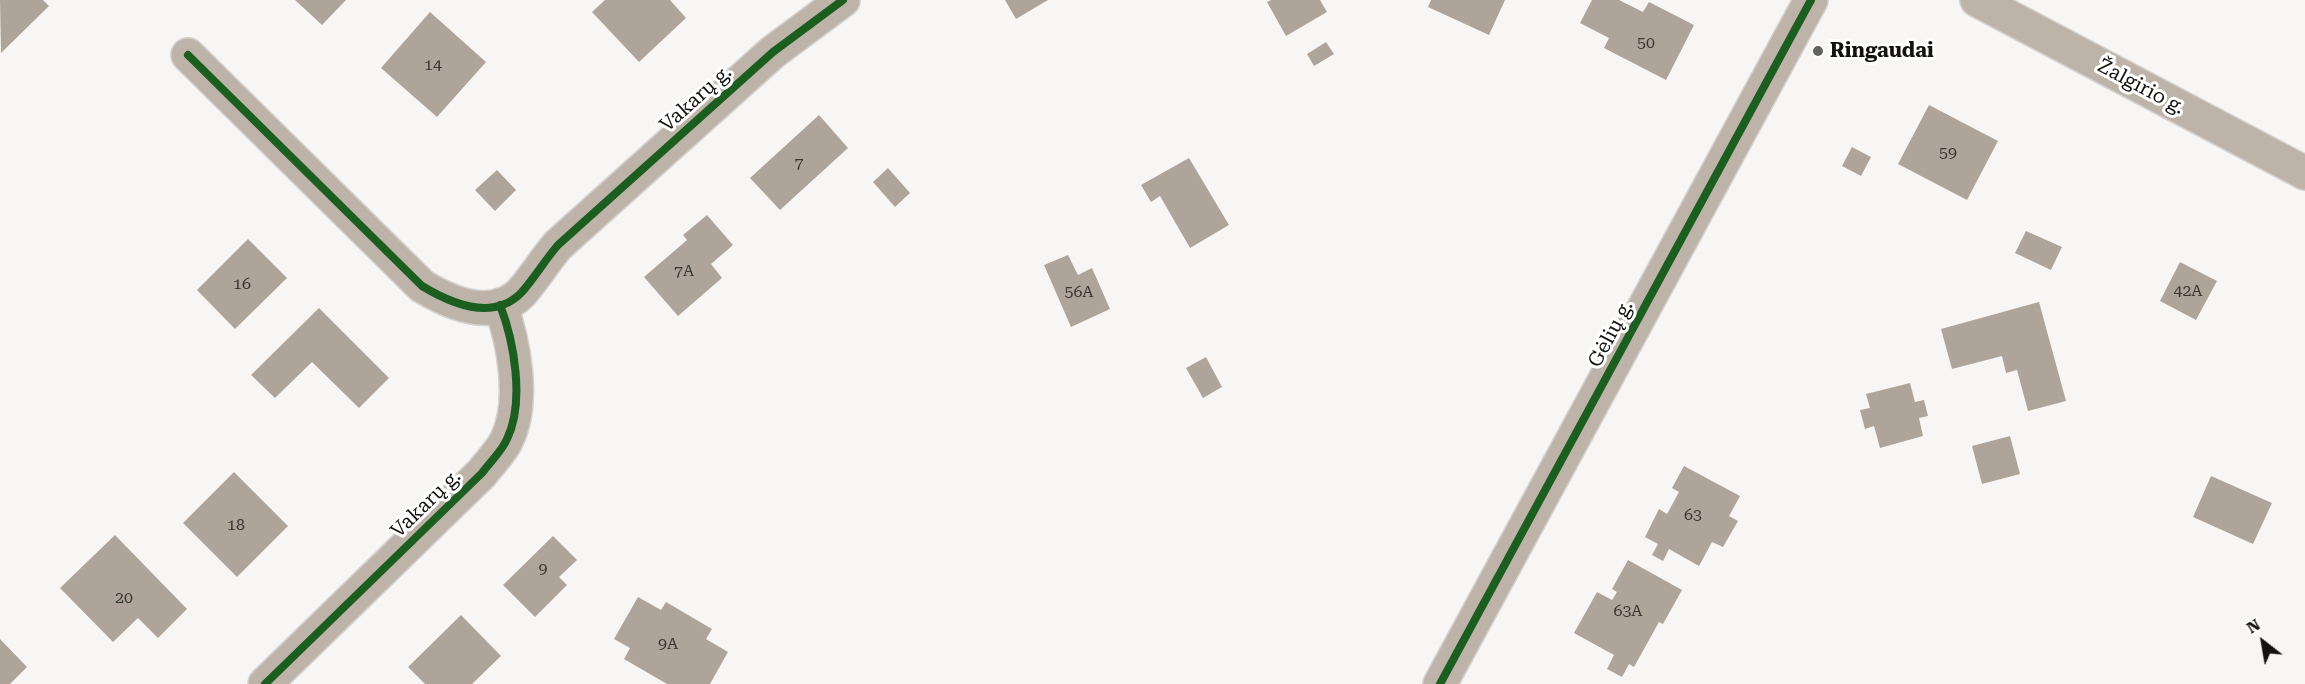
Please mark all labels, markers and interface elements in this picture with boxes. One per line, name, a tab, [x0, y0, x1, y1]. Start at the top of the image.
house number: 50	[1637, 33, 1655, 53]
place label: Ringaudai	[1830, 39, 1934, 63]
marker: Ringaudai	[1811, 44, 1825, 58]
street label: Žalgirio g.	[2093, 54, 2189, 120]
house number: 14	[424, 55, 442, 75]
street label: Vakarų g.	[655, 61, 737, 137]
house number: 59	[1939, 143, 1957, 163]
house number: 7	[795, 153, 803, 173]
house number: 7A	[674, 261, 694, 281]
house number: 16	[233, 274, 251, 294]
house number: 42A	[2173, 281, 2203, 301]
house number: 56A	[1064, 282, 1094, 302]
street label: Gėlių g.	[1583, 296, 1639, 372]
street label: Vakarų g.	[386, 465, 466, 543]
house number: 63	[1684, 505, 1702, 525]
house number: 18	[227, 515, 245, 535]
house number: 9	[539, 559, 547, 579]
house number: 20	[115, 588, 133, 608]
house number: 63A	[1613, 601, 1643, 621]
north arrow	[2233, 612, 2293, 672]
text: N	[2243, 615, 2264, 637]
house number: 9A	[658, 634, 678, 654]

